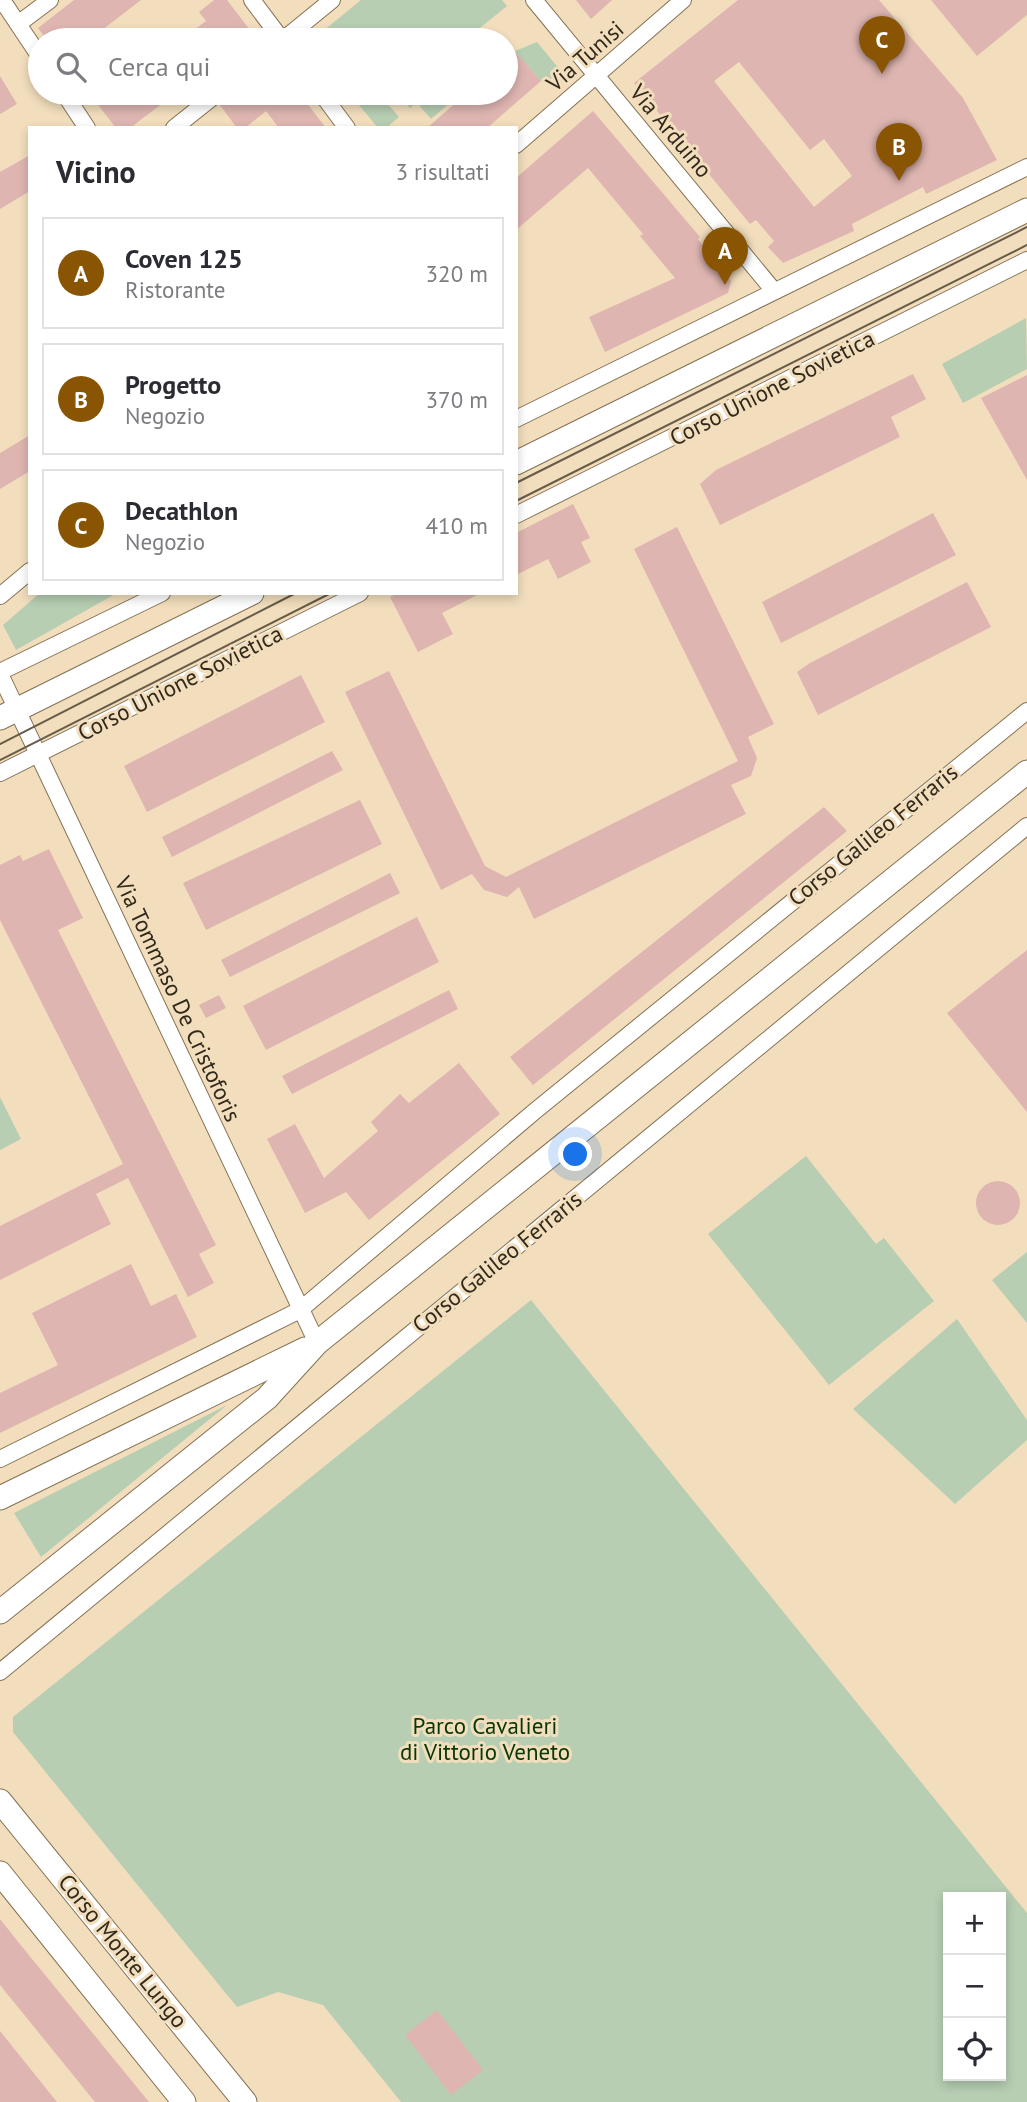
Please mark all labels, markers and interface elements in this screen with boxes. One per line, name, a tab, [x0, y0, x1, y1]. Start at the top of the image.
street label: Via Tunisi	[539, 14, 629, 98]
pin: C	[859, 16, 905, 74]
search box	[28, 28, 518, 105]
icon: search	[52, 48, 90, 86]
text: Cerca qui	[108, 50, 211, 83]
street label: Via Arduino	[623, 77, 719, 183]
pin: B	[876, 123, 922, 181]
text: Vicino	[56, 152, 136, 191]
text: 3 risultati	[395, 157, 490, 186]
pin: A	[702, 227, 748, 285]
text: Coven 125	[125, 242, 243, 275]
text: A	[74, 259, 88, 288]
text: 320 m	[426, 259, 488, 288]
text: Ristorante	[125, 275, 225, 304]
street label: Corso Unione Sovietica	[664, 323, 879, 452]
text: Progetto	[125, 368, 221, 401]
text: B	[74, 385, 88, 414]
text: 370 m	[426, 385, 488, 414]
text: Negozio	[125, 401, 205, 430]
text: Decathlon	[125, 494, 238, 527]
text: C	[75, 511, 87, 540]
text: 410 m	[426, 511, 488, 540]
text: Negozio	[125, 527, 205, 556]
street label: Corso Unione Sovietica	[72, 618, 287, 747]
street label: Corso Galileo Ferraris	[782, 757, 963, 912]
street label: Via Tommaso De Cristoforis	[108, 871, 248, 1126]
your location	[558, 1137, 592, 1171]
street label: Corso Galileo Ferraris	[406, 1184, 587, 1339]
park label: Parco Cavalieri di Vittorio Veneto	[400, 1711, 570, 1766]
street label: Corso Monte Lungo	[52, 1868, 195, 2034]
map controls	[943, 1892, 1006, 2081]
button: +	[943, 1892, 1006, 1955]
button: −	[943, 1955, 1006, 2018]
button: locate	[943, 2018, 1006, 2081]

